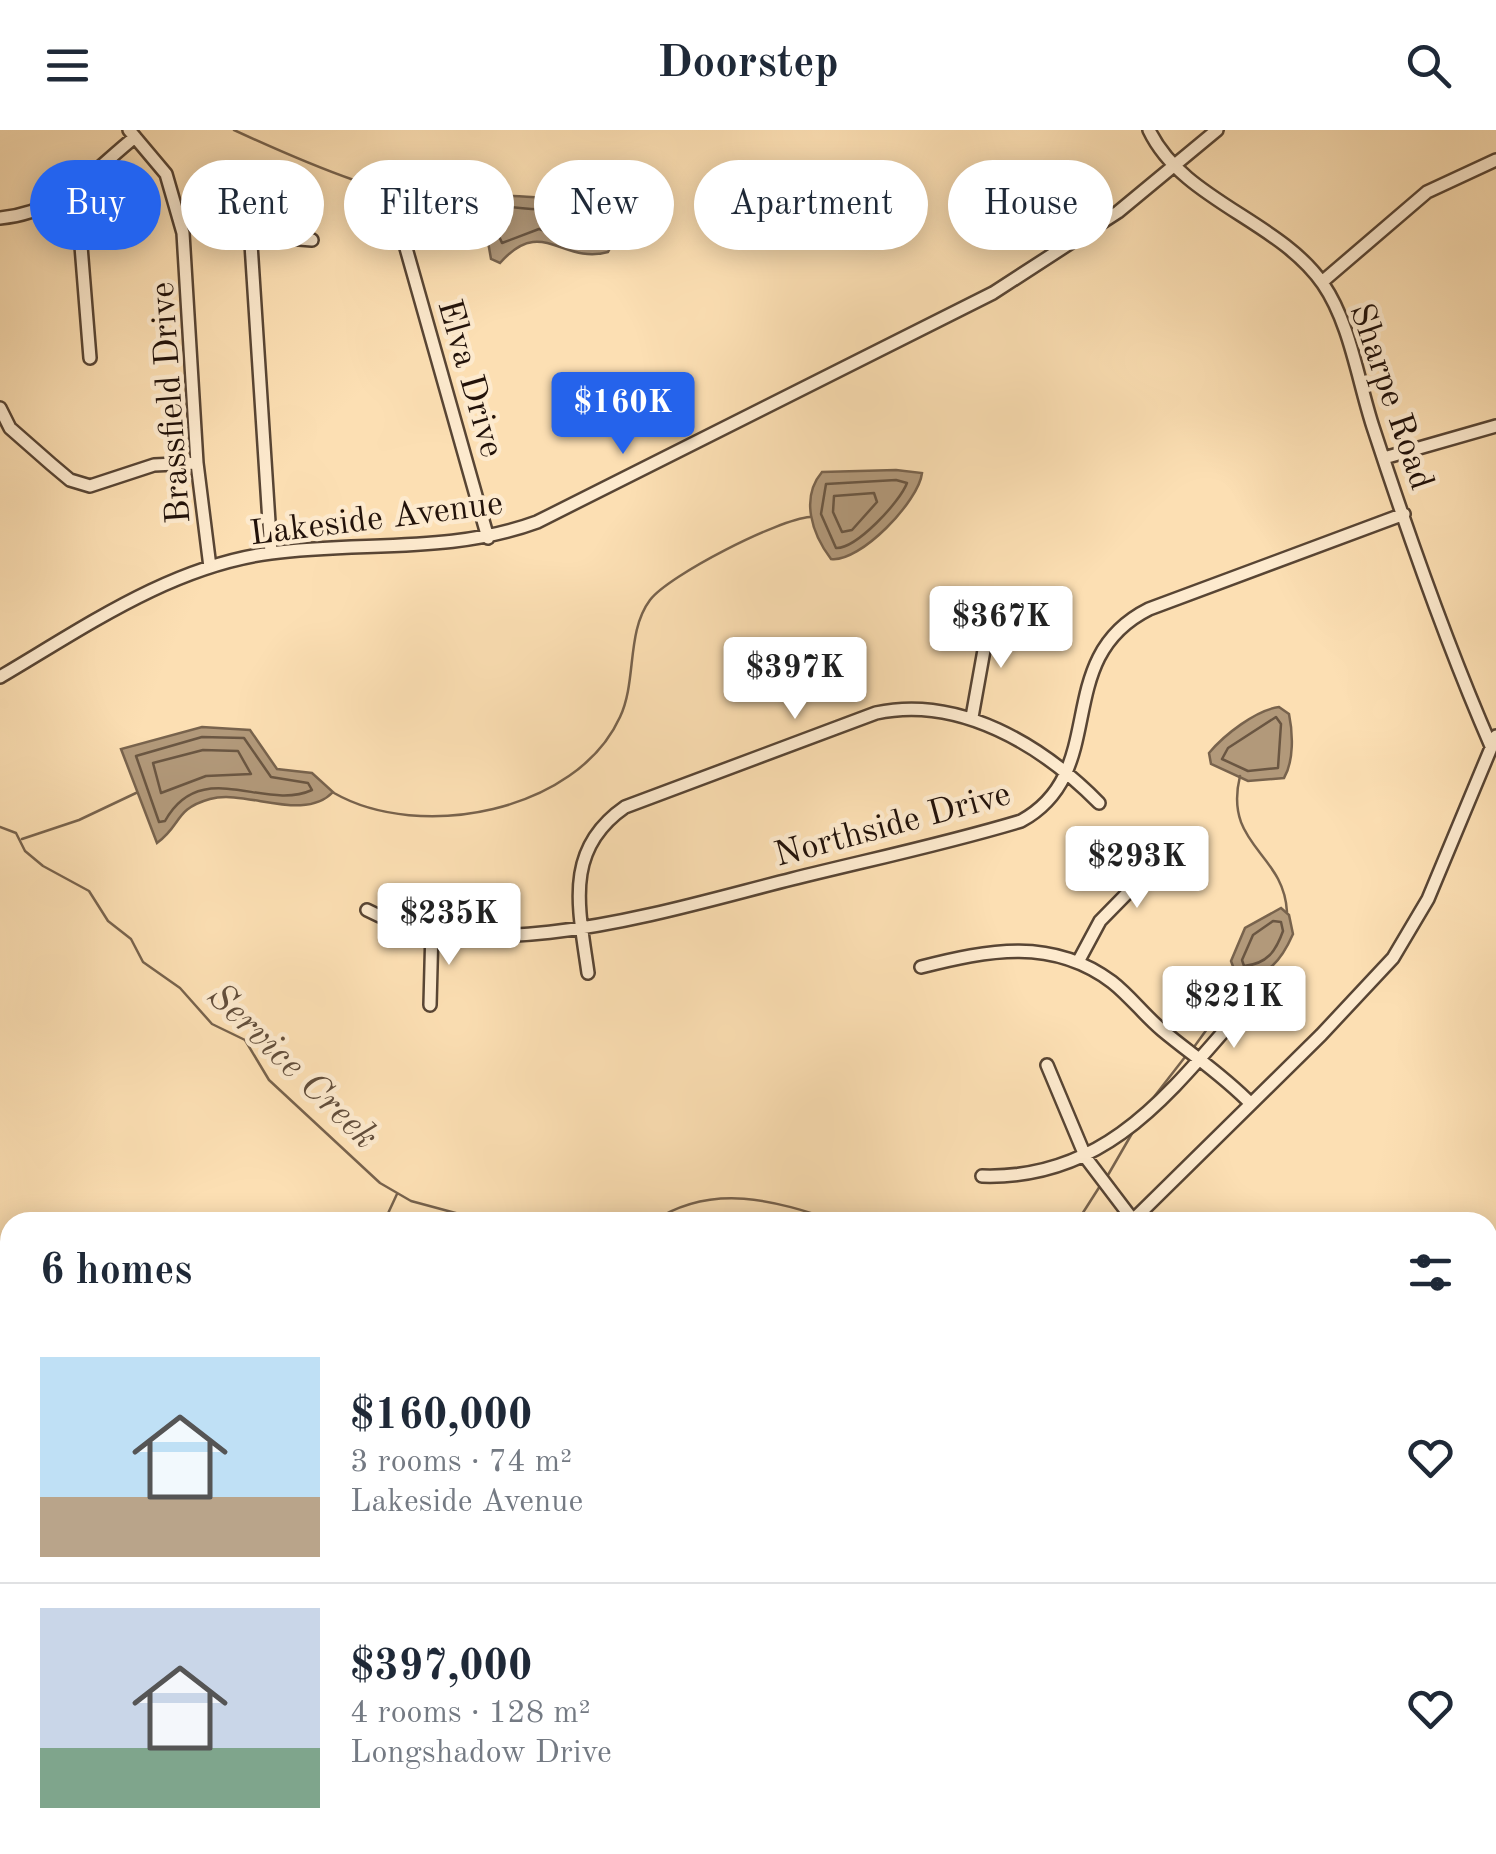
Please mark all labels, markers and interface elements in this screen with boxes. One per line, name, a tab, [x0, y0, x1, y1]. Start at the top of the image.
icon: menu	[40, 38, 95, 93]
icon: search	[1401, 38, 1456, 93]
text: Doorstep	[657, 42, 839, 87]
chip: Buy	[30, 160, 161, 250]
chip: Rent	[181, 160, 324, 250]
chip: Filters	[344, 160, 514, 250]
chip: New	[534, 160, 674, 250]
chip: Apartment	[694, 160, 928, 250]
chip: House	[948, 160, 1113, 250]
street label: Brassfield Drive	[146, 281, 197, 525]
street label: Elva Drive	[430, 296, 509, 461]
street label: Sharpe Road	[1342, 299, 1439, 494]
pin: $160K	[553, 372, 693, 457]
text: $160K	[574, 388, 672, 420]
street label: Lakeside Avenue	[248, 487, 505, 552]
pin: $367K	[931, 586, 1071, 671]
text: $367K	[952, 602, 1050, 634]
pin: $397K	[725, 637, 865, 722]
text: $397K	[746, 653, 844, 685]
street label: Northside Drive	[771, 777, 1014, 874]
pin: $293K	[1067, 826, 1207, 911]
text: $293K	[1088, 842, 1186, 874]
pin: $235K	[379, 883, 519, 968]
text: $235K	[400, 899, 498, 931]
pin: $221K	[1164, 966, 1304, 1051]
water label: Service Creek	[200, 977, 384, 1157]
text: $221K	[1185, 982, 1283, 1014]
icon: filters	[1403, 1245, 1458, 1300]
text: 6 homes	[40, 1251, 192, 1293]
text: $160,000	[350, 1396, 532, 1438]
icon: home	[120, 1397, 240, 1517]
icon: heart	[1403, 1430, 1458, 1485]
text: 3 rooms · 74 m²	[350, 1447, 572, 1479]
text: Lakeside Avenue	[350, 1487, 583, 1519]
text: $397,000	[350, 1647, 532, 1689]
icon: home	[120, 1648, 240, 1768]
icon: heart	[1403, 1681, 1458, 1736]
text: 4 rooms · 128 m²	[350, 1698, 591, 1730]
text: Longshadow Drive	[350, 1738, 612, 1770]

